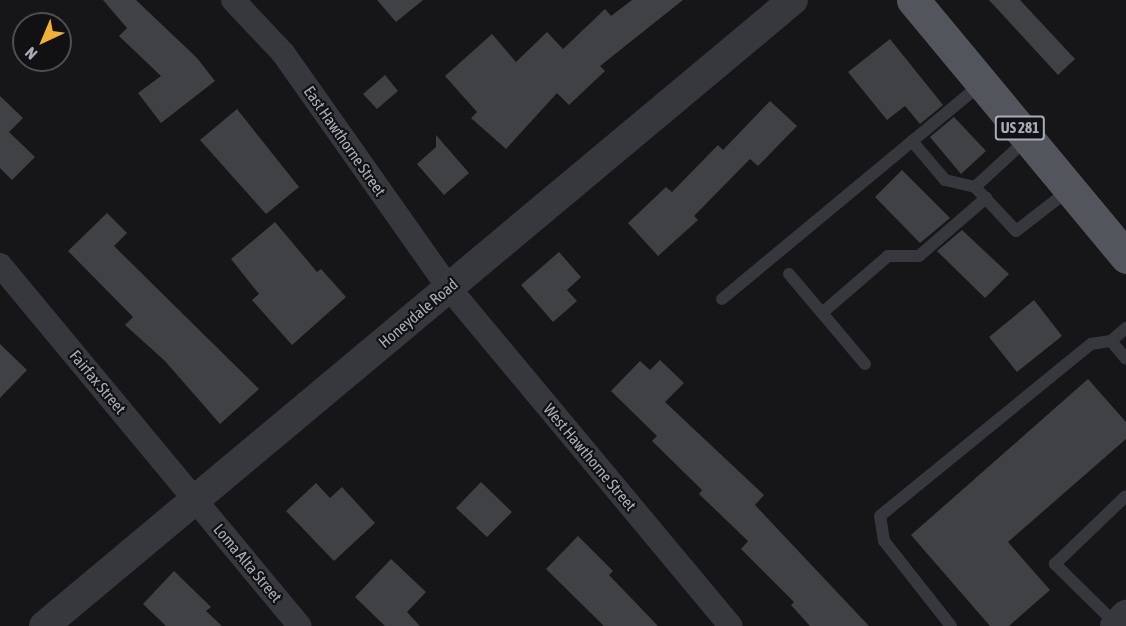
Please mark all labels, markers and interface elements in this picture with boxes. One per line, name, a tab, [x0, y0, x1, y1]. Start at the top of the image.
north arrow	[12, 12, 72, 72]
text: N	[21, 44, 41, 63]
street label: East Hawthorne Street	[300, 82, 390, 200]
road number: US 281	[994, 116, 1046, 140]
street label: Honeydale Road	[375, 274, 461, 352]
street label: Fairfax Street	[66, 346, 130, 418]
street label: West Hawthorne Street	[540, 399, 640, 515]
street label: Loma Alta Street	[210, 520, 286, 606]

